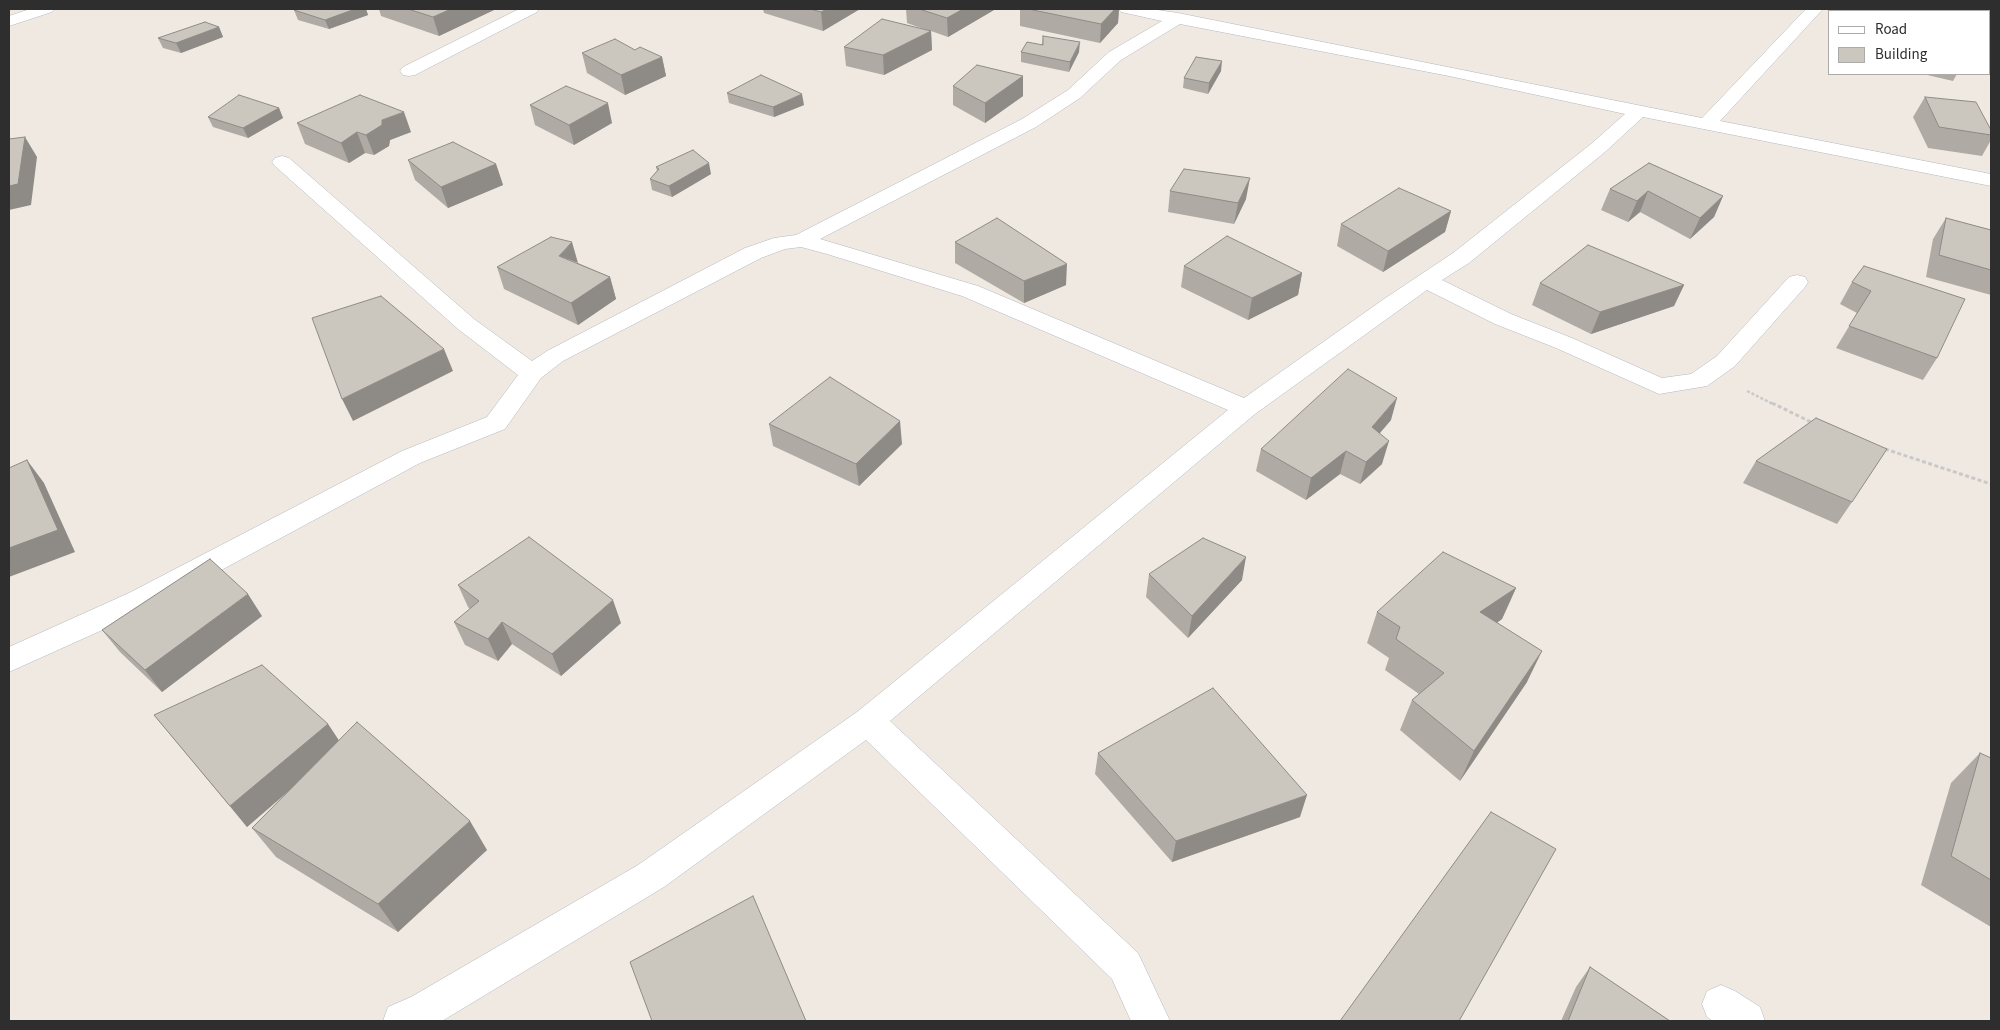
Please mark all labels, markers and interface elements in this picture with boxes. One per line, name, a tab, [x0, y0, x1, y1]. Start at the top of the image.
legend	[1828, 10, 1990, 75]
text: Road	[1875, 19, 1907, 40]
text: Building	[1875, 44, 1927, 65]

